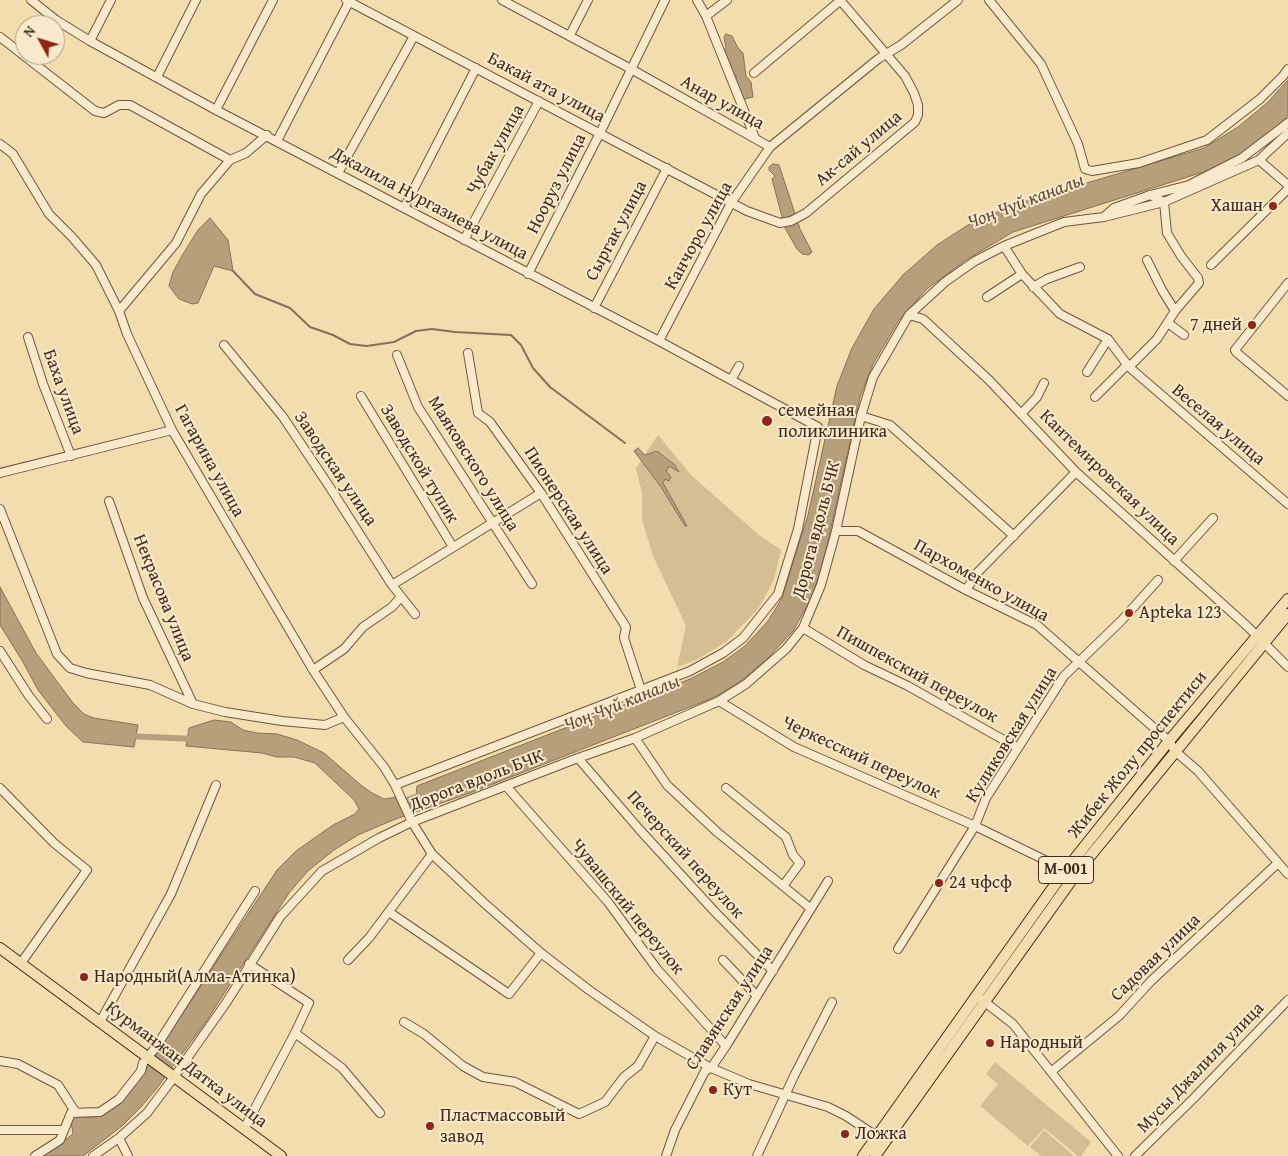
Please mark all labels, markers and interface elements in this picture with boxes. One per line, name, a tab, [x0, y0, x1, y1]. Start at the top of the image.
north arrow	[15, 15, 65, 65]
text: N	[18, 21, 40, 41]
street label: Бакай ата улица	[484, 48, 608, 128]
street label: Анар улица	[676, 71, 768, 135]
street label: Чубак улица	[462, 101, 530, 199]
street label: Ак-сай улица	[811, 107, 907, 191]
street label: Нооруз улица	[523, 130, 591, 238]
street label: Джалила Нургазиева улица	[327, 143, 531, 265]
water label: Чоң Чүй каналы	[965, 169, 1087, 235]
street label: Сыргак улица	[582, 177, 652, 285]
street label: Канчоро улица	[660, 178, 738, 294]
place label: Хашан	[1211, 195, 1263, 217]
marker: Хашан	[1267, 200, 1279, 212]
place label: 7 дней	[1190, 314, 1242, 336]
marker: 7 дней	[1246, 319, 1258, 331]
street label: Баха улица	[38, 346, 88, 438]
street label: Веселая улица	[1167, 380, 1269, 470]
street label: Маяковского улица	[423, 392, 523, 536]
place label: семейная поликлиника	[778, 400, 887, 442]
street label: Гагарина улица	[169, 401, 249, 521]
street label: Заводской тупик	[375, 401, 463, 527]
street label: Кантемировская улица	[1035, 406, 1183, 550]
street label: Заводская улица	[289, 408, 381, 530]
marker: семейная поликлиника	[760, 414, 774, 428]
street label: Пионерская улица	[519, 443, 617, 579]
street label: Дорога вдоль БЧК	[788, 459, 846, 601]
street label: Некрасова улица	[128, 531, 198, 665]
street label: Пархоменко улица	[910, 535, 1052, 627]
place label: Apteka 123	[1139, 602, 1222, 624]
marker: Apteka 123	[1123, 607, 1135, 619]
street label: Пишпекский переулок	[833, 622, 1001, 728]
street label: Куликовская улица	[962, 663, 1062, 807]
street label: Жибек Жолу проспектиси	[1064, 667, 1212, 843]
water label: Чоң Чүй каналы	[561, 670, 683, 738]
street label: Черкесский переулок	[778, 712, 944, 804]
street label: Дорога вдоль БЧК	[407, 745, 547, 817]
street label: Печерский переулок	[622, 786, 748, 924]
street label: Чувашский переулок	[566, 835, 688, 979]
road number: М-001	[1038, 856, 1094, 884]
place label: 24 чфсф	[949, 872, 1012, 894]
marker: 24 чфсф	[933, 877, 945, 889]
street label: Садовая улица	[1107, 910, 1205, 1006]
street label: Славянская улица	[682, 942, 778, 1074]
place label: Народный(Алма-Атинка)	[94, 966, 296, 988]
marker: Народный(Алма-Атинка)	[78, 971, 90, 983]
street label: Курманжан Датка улица	[101, 997, 271, 1133]
street label: Мусы Джалиля улица	[1133, 998, 1269, 1138]
place label: Народный	[1000, 1032, 1083, 1054]
marker: Народный	[984, 1037, 996, 1049]
place label: Кут	[723, 1079, 752, 1101]
marker: Кут	[707, 1084, 719, 1096]
place label: Пластмассовый завод	[440, 1105, 565, 1148]
marker: Пластмассовый завод	[424, 1120, 436, 1132]
place label: Ложка	[855, 1123, 907, 1145]
marker: Ложка	[839, 1128, 851, 1140]

